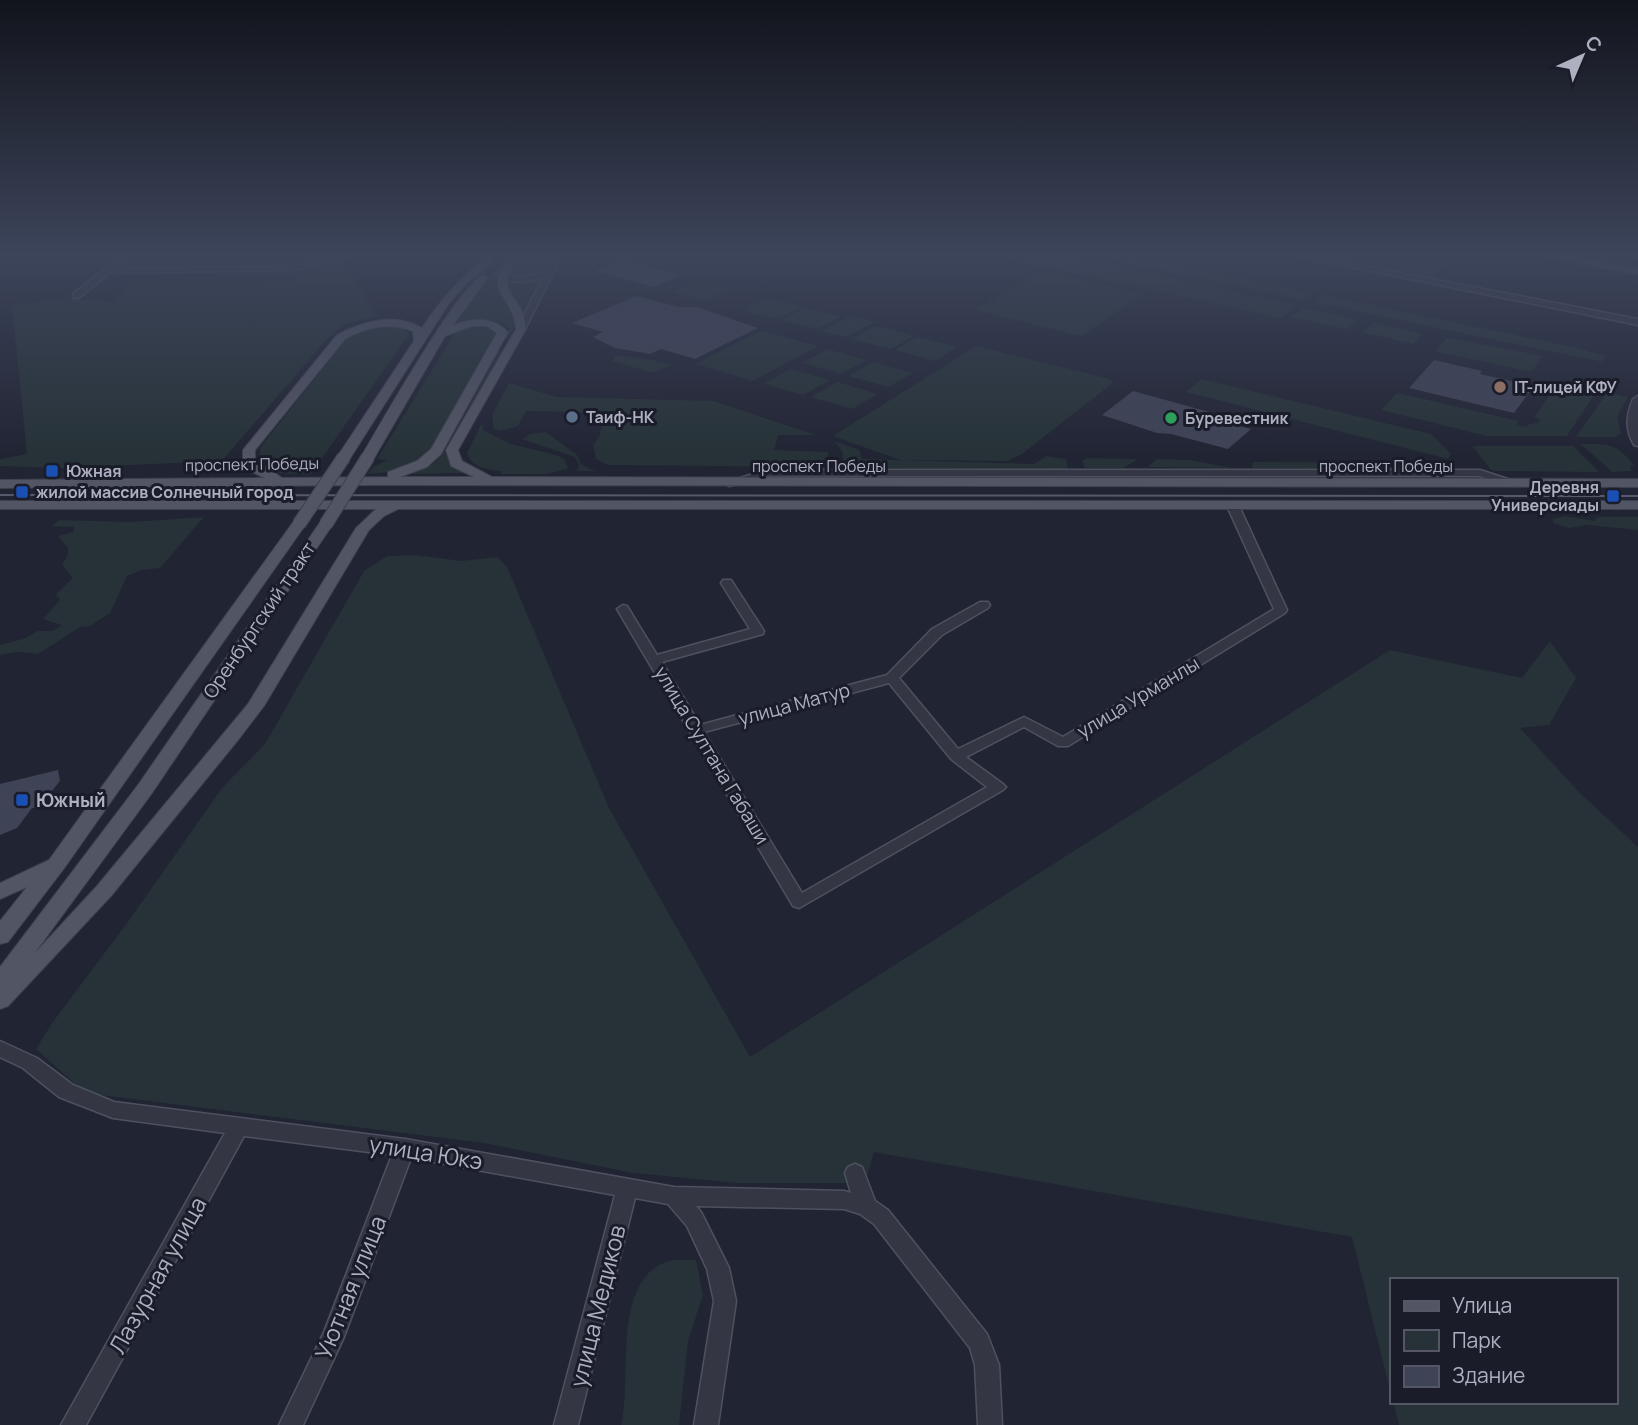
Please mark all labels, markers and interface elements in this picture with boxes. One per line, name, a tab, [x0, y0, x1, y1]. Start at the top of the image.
north arrow	[1547, 21, 1617, 91]
text: С	[1580, 30, 1608, 58]
place label: IT-лицей КФУ	[1514, 376, 1617, 398]
marker: IT-лицей КФУ	[1492, 379, 1508, 395]
place label: Таиф-НК	[586, 406, 655, 428]
place label: Буревестник	[1185, 407, 1289, 429]
marker: Таиф-НК	[564, 409, 580, 425]
marker: Буревестник	[1163, 410, 1179, 426]
street label: проспект Победы	[185, 452, 319, 476]
street label: проспект Победы	[752, 455, 886, 477]
street label: проспект Победы	[1319, 455, 1453, 477]
place label: Южная	[66, 460, 122, 482]
marker: Южная	[44, 463, 60, 479]
place label: Деревня Универсиады	[1491, 476, 1599, 516]
place label: жилой массив Солнечный город	[36, 481, 294, 503]
marker: жилой массив Солнечный город	[14, 484, 30, 500]
marker: Деревня Универсиады	[1605, 488, 1621, 504]
street label: Оренбургский тракт	[197, 536, 321, 703]
street label: улица Урманлы	[1072, 650, 1204, 744]
street label: улица Султана Габаши	[649, 661, 775, 849]
street label: улица Матур	[735, 677, 853, 731]
place label: Южный	[36, 787, 106, 813]
marker: Южный	[14, 792, 30, 808]
street label: улица Юкэ	[367, 1127, 485, 1177]
street label: Лазурная улица	[101, 1191, 213, 1359]
street label: Уютная улица	[307, 1210, 393, 1364]
street label: улица Медиков	[561, 1221, 633, 1391]
legend	[1390, 1278, 1617, 1404]
text: Улица	[1452, 1291, 1512, 1319]
text: Парк	[1452, 1326, 1502, 1354]
text: Здание	[1452, 1361, 1525, 1389]

